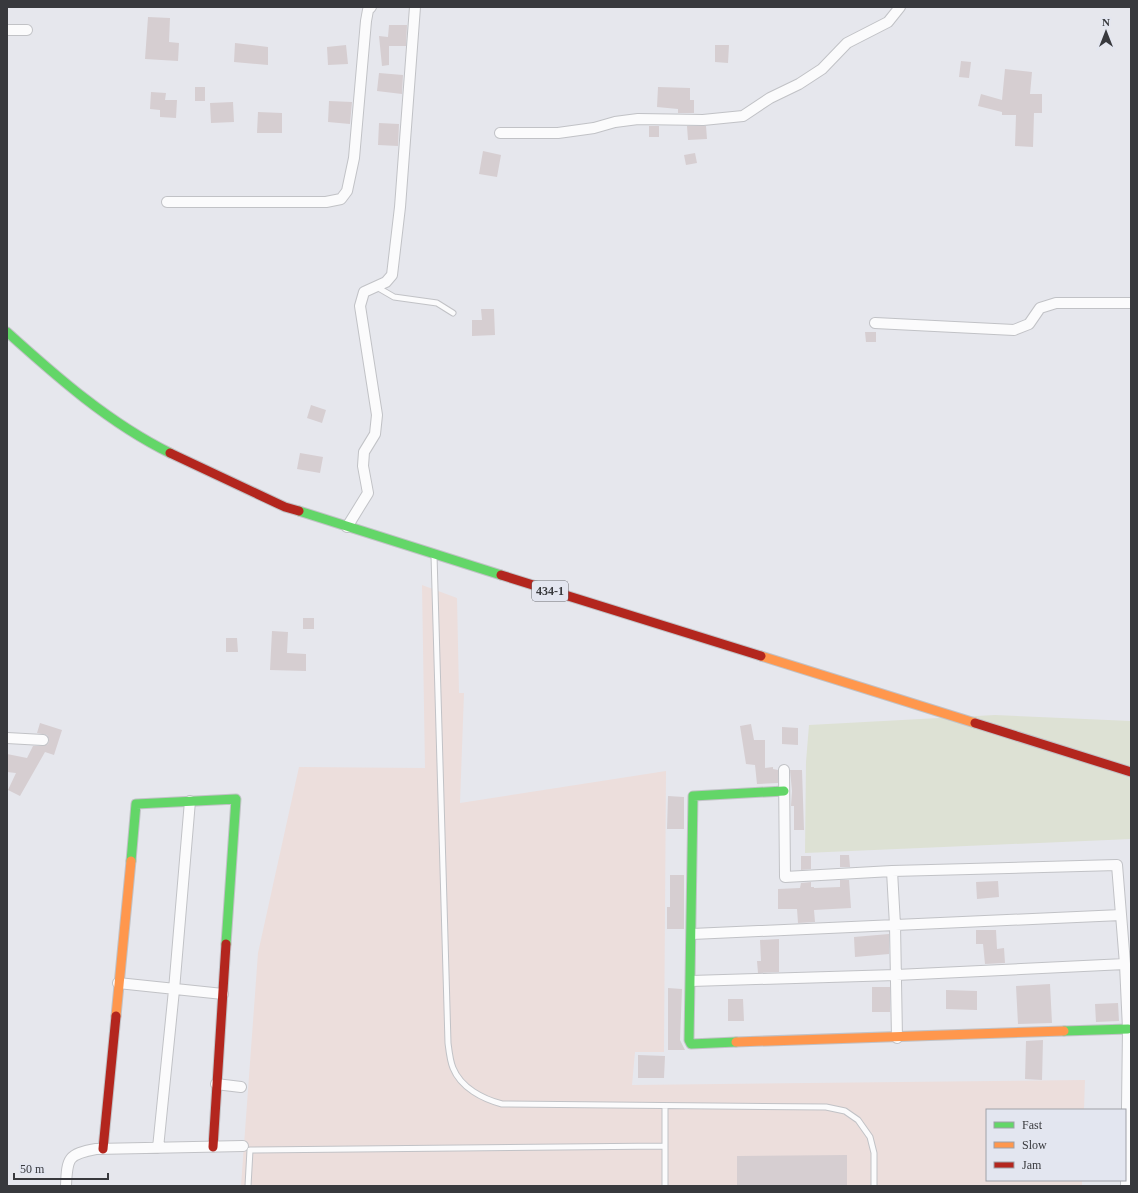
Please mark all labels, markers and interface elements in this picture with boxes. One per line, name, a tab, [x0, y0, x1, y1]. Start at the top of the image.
north arrow	[1086, 12, 1126, 52]
text: N	[1102, 16, 1110, 28]
road number: 434-1	[532, 581, 568, 601]
legend	[986, 1109, 1126, 1181]
text: Fast	[1022, 1118, 1043, 1132]
text: Slow	[1022, 1138, 1047, 1152]
scale bar	[14, 1155, 108, 1181]
text: Jam	[1022, 1158, 1042, 1172]
text: 50 m	[20, 1162, 45, 1176]

